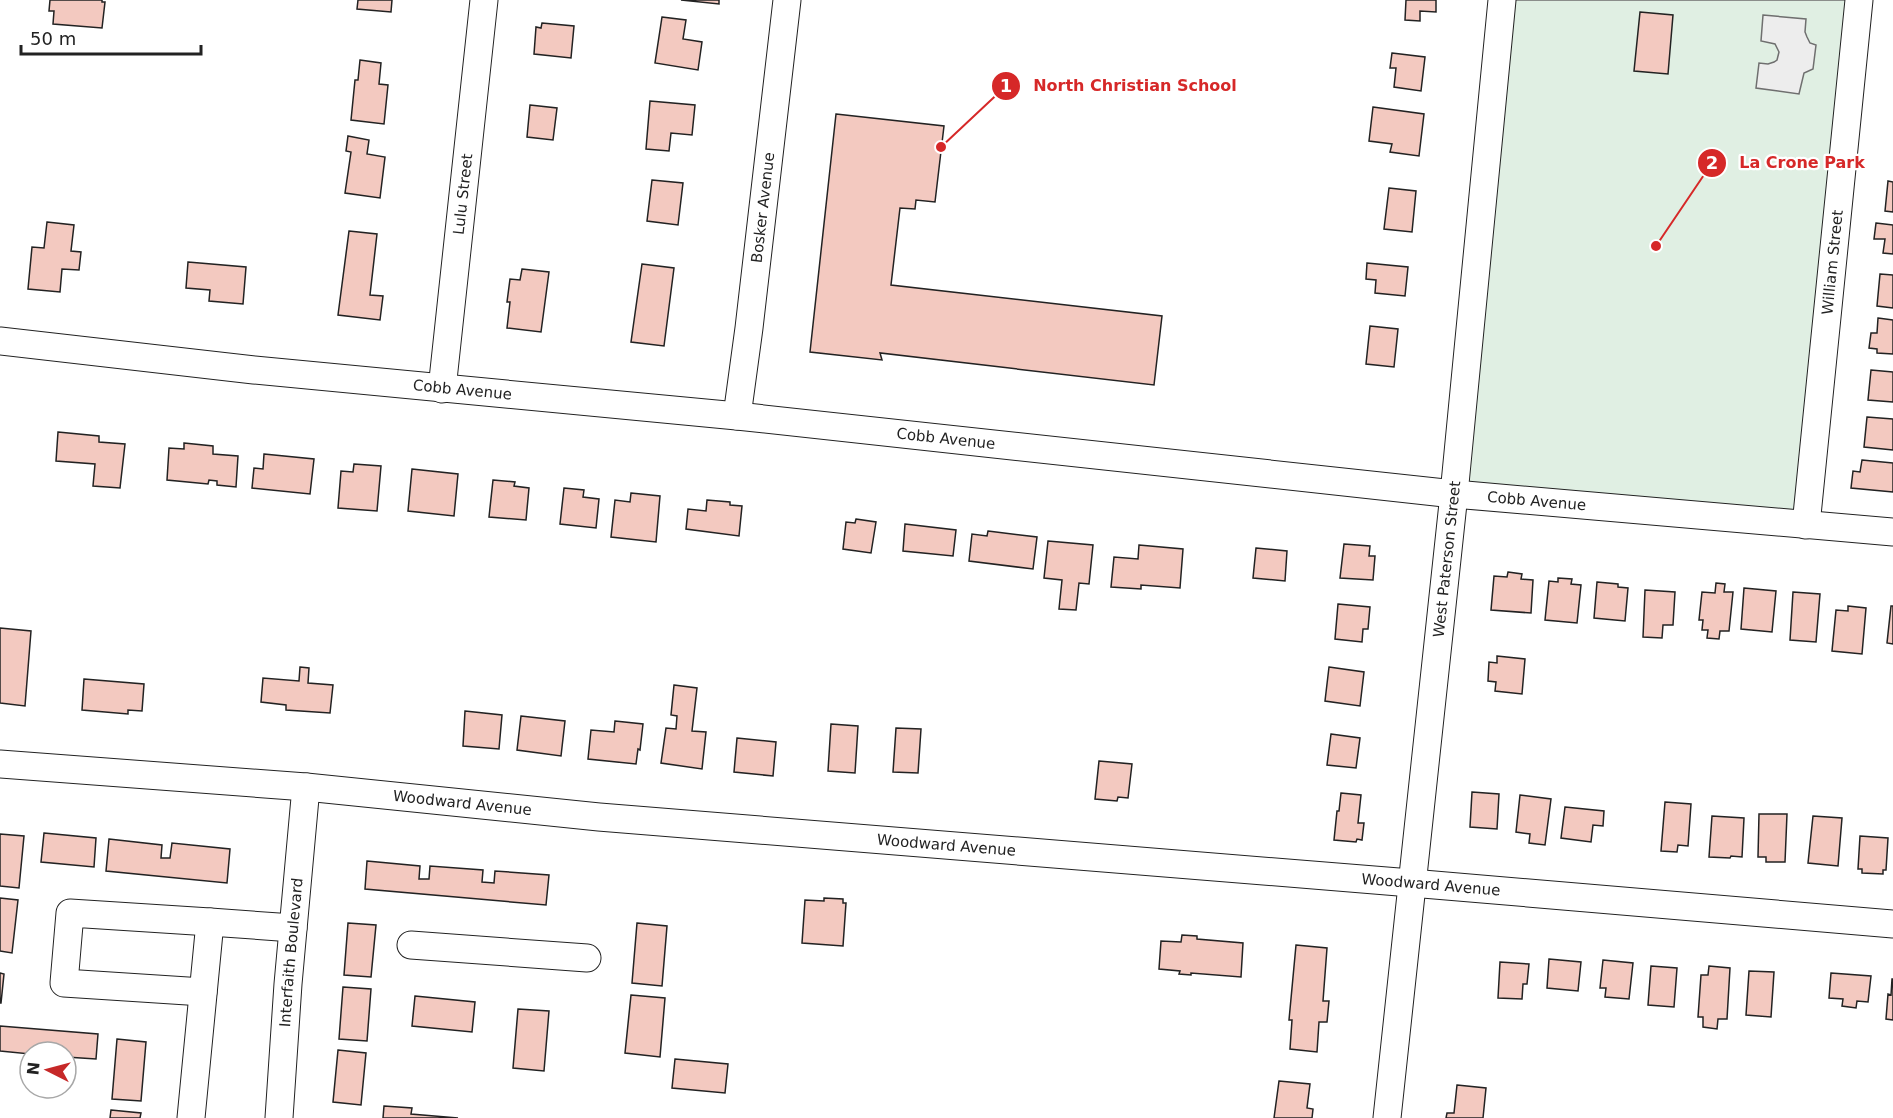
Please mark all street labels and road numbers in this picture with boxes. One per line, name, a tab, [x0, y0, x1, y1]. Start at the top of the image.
street label: Bosker Avenue	[748, 151, 778, 264]
street label: Lulu Street	[450, 152, 476, 236]
street label: William Street	[1818, 209, 1847, 316]
street label: Cobb Avenue	[412, 376, 513, 404]
street label: Cobb Avenue	[896, 424, 996, 453]
street label: West Paterson Street	[1430, 480, 1464, 638]
street label: Cobb Avenue	[1486, 488, 1587, 514]
street label: Woodward Avenue	[392, 787, 533, 819]
street label: Woodward Avenue	[876, 831, 1017, 860]
street label: Woodward Avenue	[1361, 870, 1501, 900]
street label: Interfaith Boulevard	[276, 877, 307, 1028]

